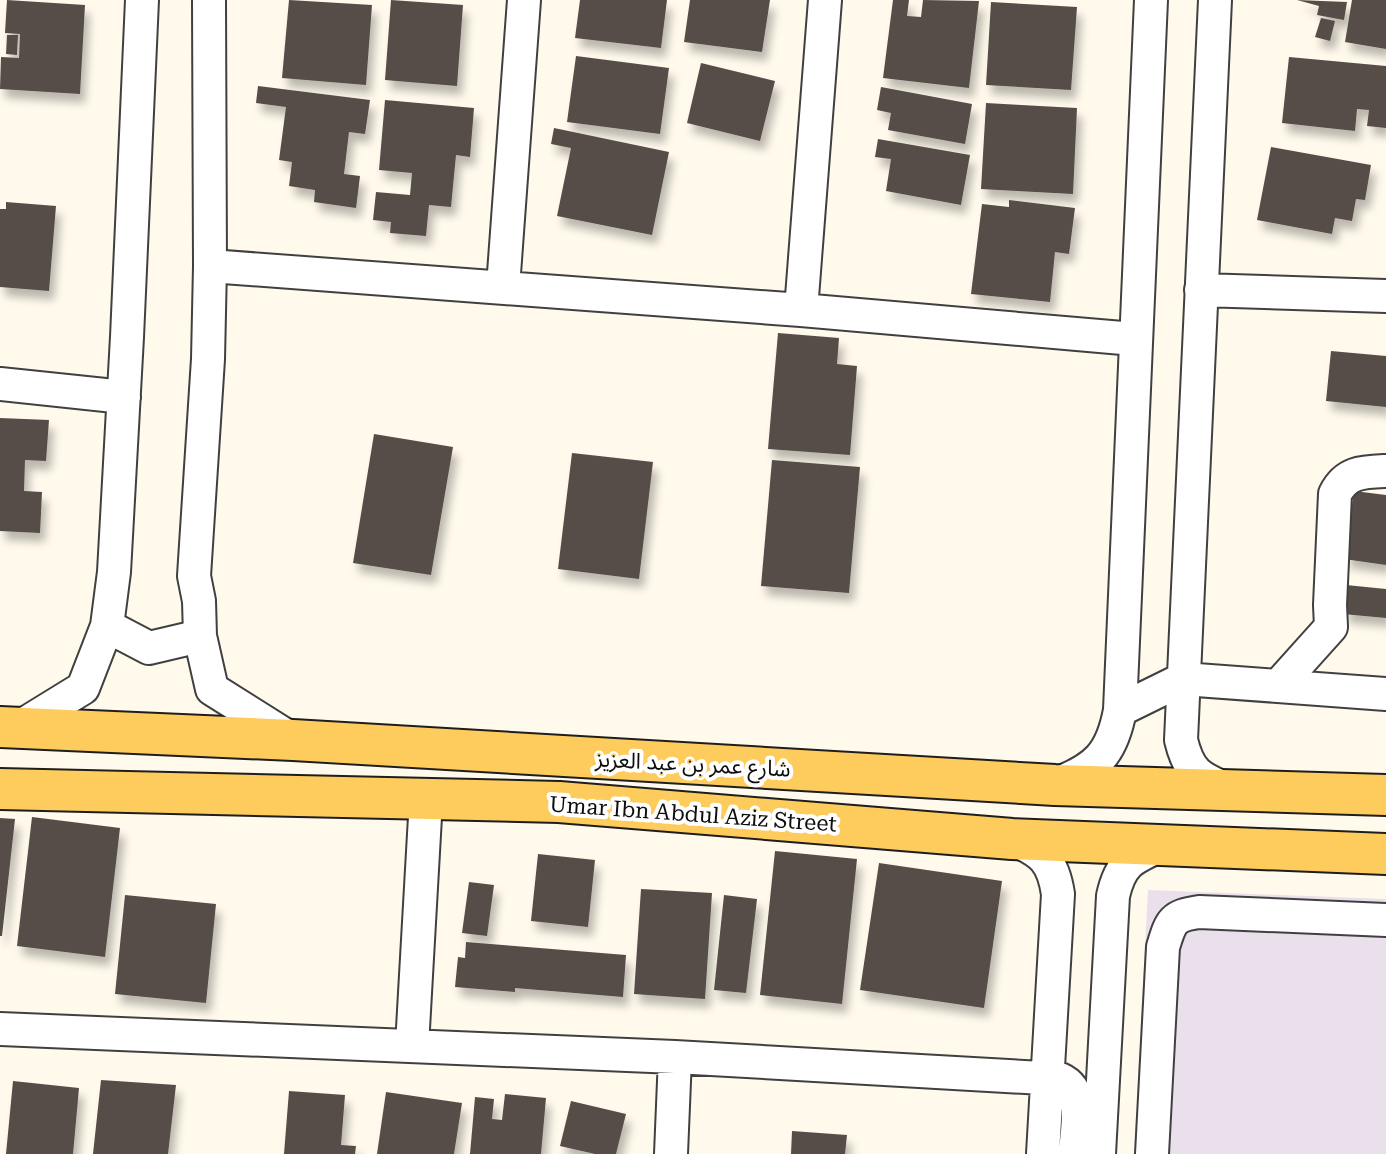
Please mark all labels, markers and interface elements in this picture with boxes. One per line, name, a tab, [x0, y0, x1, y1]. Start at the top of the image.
street label: شارع عمر بن عبد العزيز	[593, 746, 791, 786]
street label: Umar Ibn Abdul Aziz Street	[548, 791, 838, 837]

